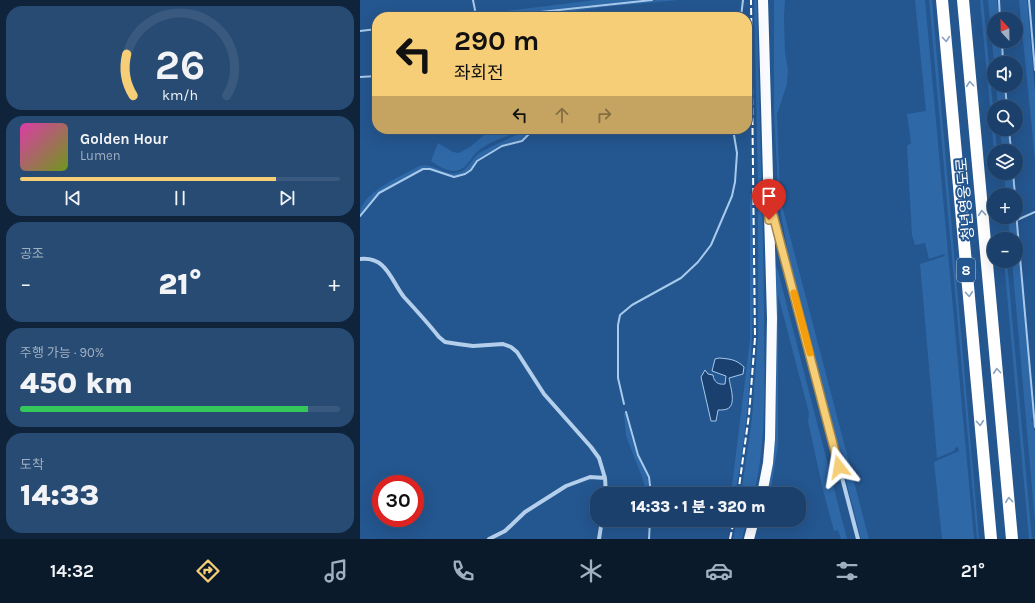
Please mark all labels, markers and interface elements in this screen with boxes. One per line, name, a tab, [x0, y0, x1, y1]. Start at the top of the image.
north arrow	[987, 12, 1023, 48]
map controls	[987, 12, 1023, 268]
text: 290 m	[454, 24, 539, 57]
icon: left	[388, 28, 440, 80]
one-way arrow	[941, 36, 950, 42]
text: 26	[155, 41, 205, 89]
button: sound	[987, 56, 1023, 92]
text: 좌회전	[454, 62, 504, 84]
one-way arrow	[966, 81, 975, 87]
text: km/h	[162, 87, 198, 104]
button: search	[987, 100, 1023, 136]
icon: left	[509, 104, 531, 126]
icon: ahead	[551, 104, 573, 126]
icon: right	[593, 104, 615, 126]
text: Golden Hour	[80, 130, 168, 148]
button: layers	[987, 144, 1023, 180]
text: Lumen	[80, 148, 121, 163]
street label: 청년영웅도로	[952, 157, 978, 241]
pin	[752, 179, 786, 220]
icon: arrive	[758, 185, 780, 207]
icon: previous	[62, 187, 84, 209]
icon: pause	[169, 187, 191, 209]
icon: next	[276, 187, 298, 209]
button: +	[987, 188, 1023, 224]
one-way arrow	[978, 210, 987, 216]
button: −	[987, 232, 1023, 268]
text: 공조	[20, 246, 44, 261]
road number: 8	[957, 258, 975, 282]
text: 21°	[158, 266, 202, 302]
text: −	[20, 271, 32, 297]
text: +	[328, 271, 340, 297]
one-way arrow	[964, 291, 973, 297]
text: 주행 가능 · 90%	[20, 345, 104, 360]
text: 450 km	[20, 365, 133, 401]
one-way arrow	[992, 368, 1001, 374]
one-way arrow	[976, 420, 985, 426]
position arrow	[818, 446, 860, 488]
text: 도착	[20, 457, 44, 472]
speed limit sign: 30	[372, 475, 424, 527]
text: 14:33	[20, 477, 99, 513]
one-way arrow	[1004, 497, 1013, 503]
text: 14:33 · 1 분 · 320 m	[631, 498, 765, 516]
icon: directions	[194, 557, 222, 585]
icon: music	[322, 557, 350, 585]
icon: phone	[449, 557, 477, 585]
icon: climate	[577, 557, 605, 585]
icon: car	[705, 557, 733, 585]
icon: filters	[833, 557, 861, 585]
text: 14:32	[50, 560, 94, 582]
text: 21°	[961, 560, 985, 582]

